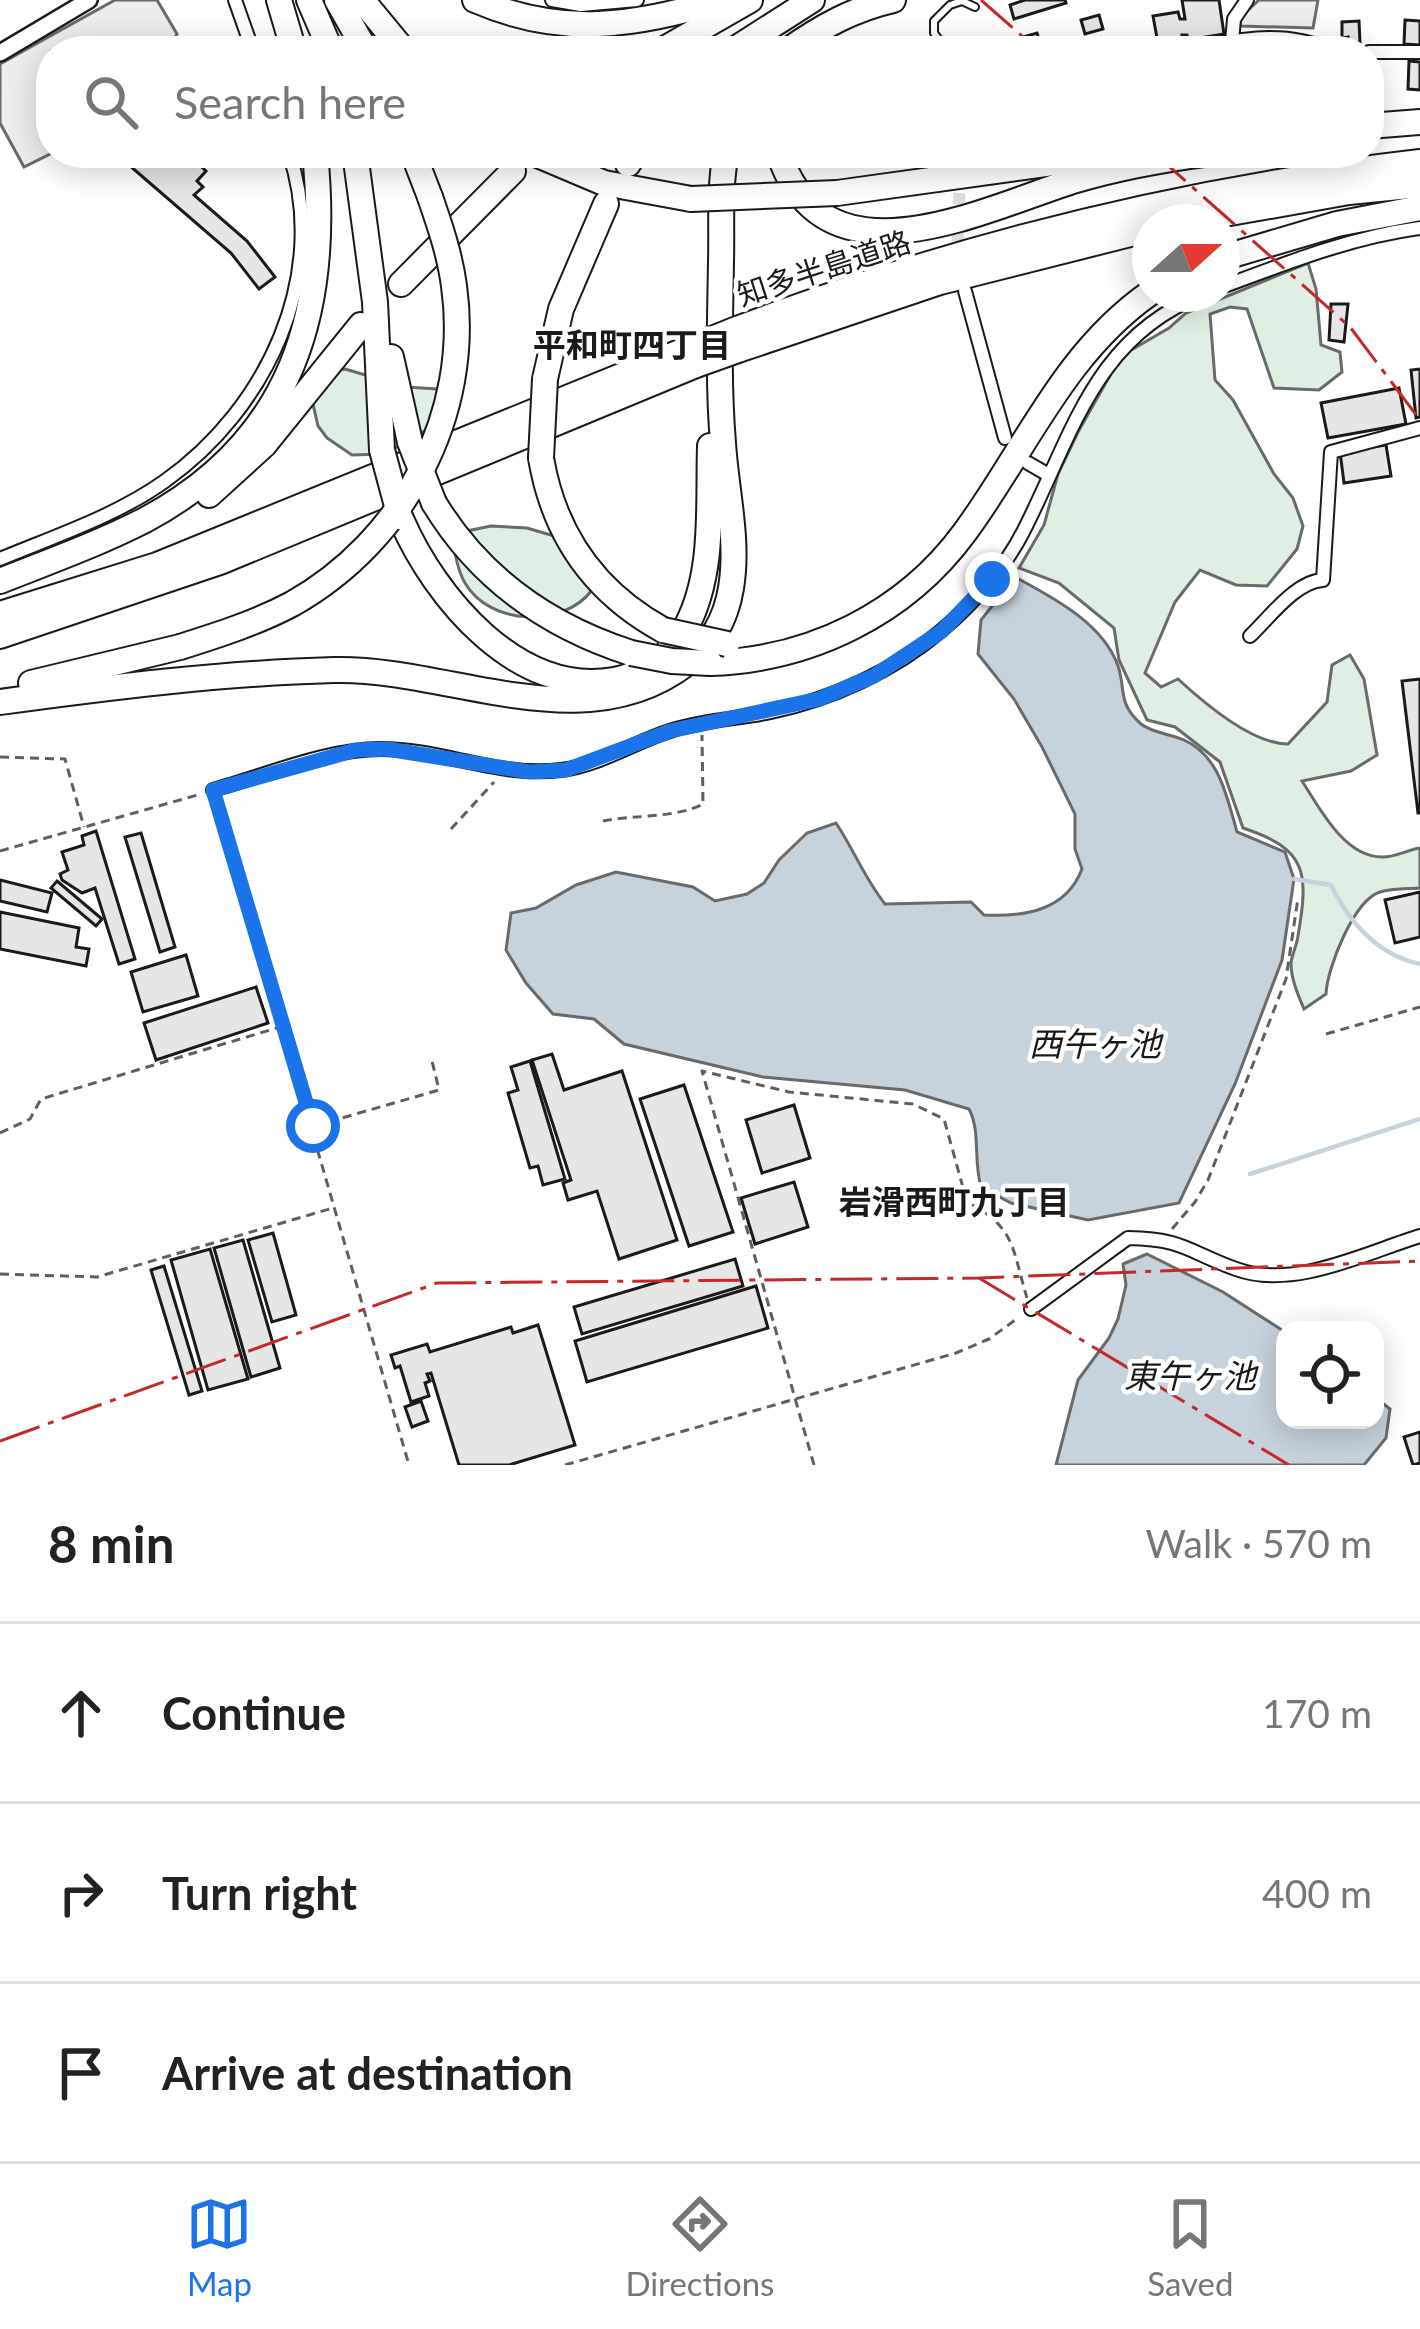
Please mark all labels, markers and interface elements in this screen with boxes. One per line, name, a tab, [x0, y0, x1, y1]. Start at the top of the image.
search box	[36, 36, 1384, 168]
icon: search	[78, 69, 144, 135]
text: Search here	[174, 75, 406, 129]
north arrow	[1132, 204, 1240, 312]
street label: 知多半島道路	[732, 222, 915, 312]
district label: 平和町四丁目	[533, 324, 731, 364]
route end	[965, 552, 1019, 606]
water label: 西午ヶ池	[1029, 1023, 1164, 1063]
route start	[286, 1099, 340, 1153]
district label: 岩滑西町九丁目	[839, 1181, 1070, 1221]
map controls	[1276, 1321, 1384, 1429]
button: locate	[1276, 1321, 1384, 1429]
water label: 東午ヶ池	[1124, 1355, 1259, 1395]
text: 8 min	[48, 1513, 174, 1574]
text: Walk · 570 m	[1145, 1520, 1372, 1566]
icon: ahead	[48, 1680, 114, 1746]
text: Continue	[162, 1686, 346, 1740]
text: 170 m	[1262, 1690, 1372, 1736]
icon: right	[48, 1860, 114, 1926]
text: Turn right	[162, 1866, 357, 1920]
text: 400 m	[1262, 1870, 1372, 1916]
icon: arrive	[48, 2040, 114, 2106]
text: Arrive at destination	[162, 2046, 573, 2100]
tab: Map	[186, 2191, 252, 2303]
tab: Directions	[625, 2191, 774, 2303]
tab: Saved	[1147, 2191, 1234, 2303]

